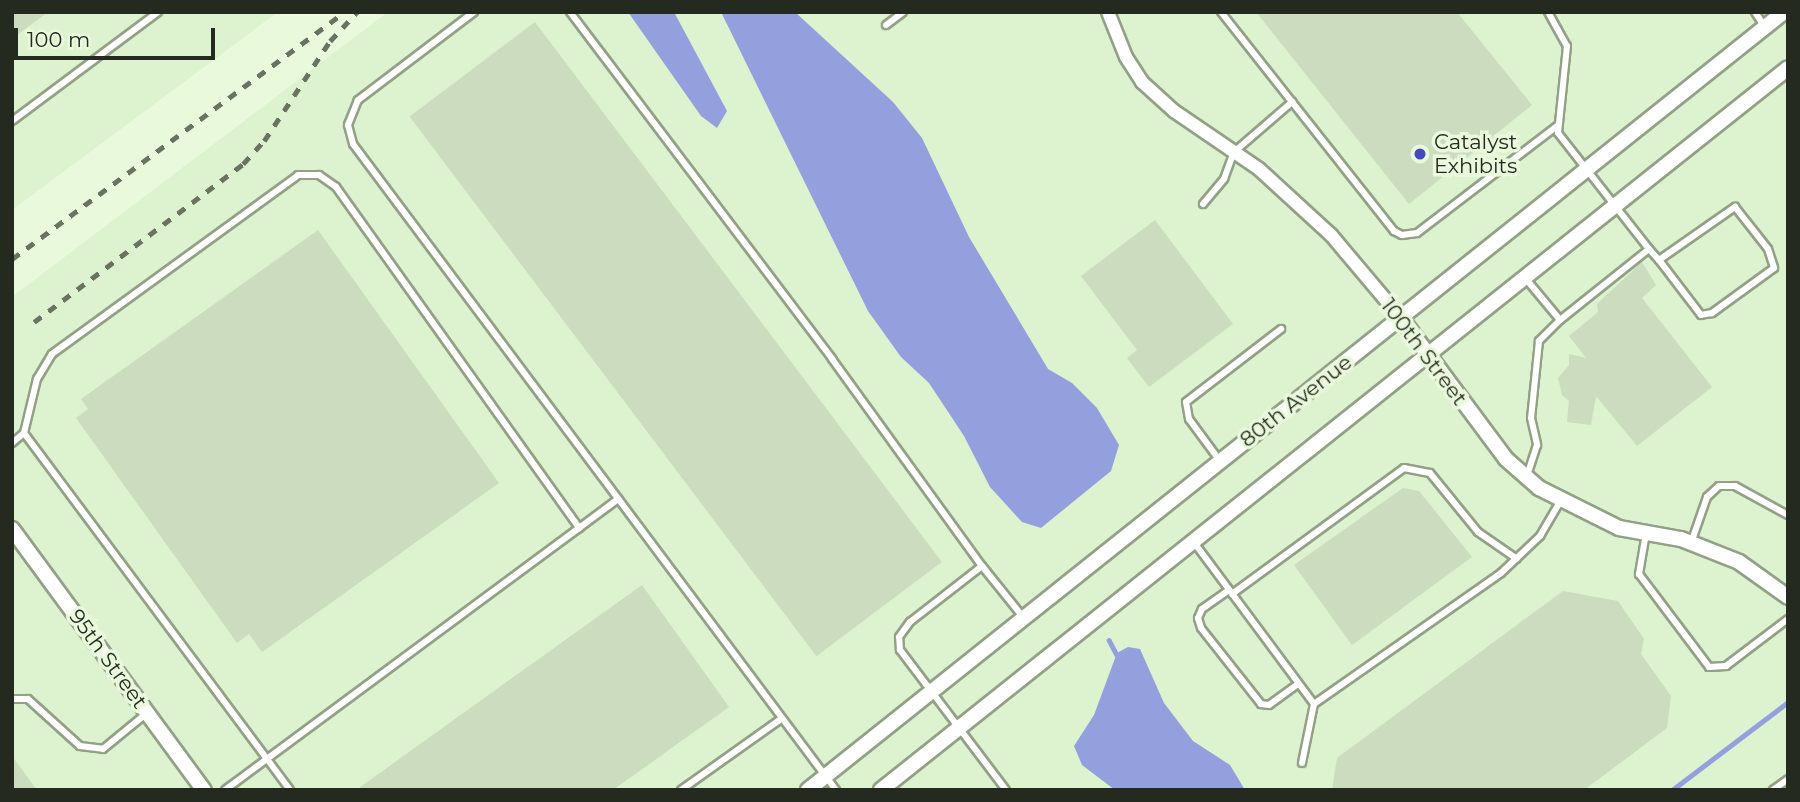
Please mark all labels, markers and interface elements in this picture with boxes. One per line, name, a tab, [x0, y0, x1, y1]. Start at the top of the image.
scale bar	[18, 14, 219, 58]
text: 100 m	[27, 27, 90, 52]
place label: Catalyst Exhibits	[1434, 129, 1517, 179]
marker: Catalyst Exhibits	[1412, 146, 1428, 162]
street label: 100th Street	[1376, 294, 1472, 410]
street label: 80th Avenue	[1235, 350, 1357, 452]
street label: 95th Street	[64, 605, 152, 713]

